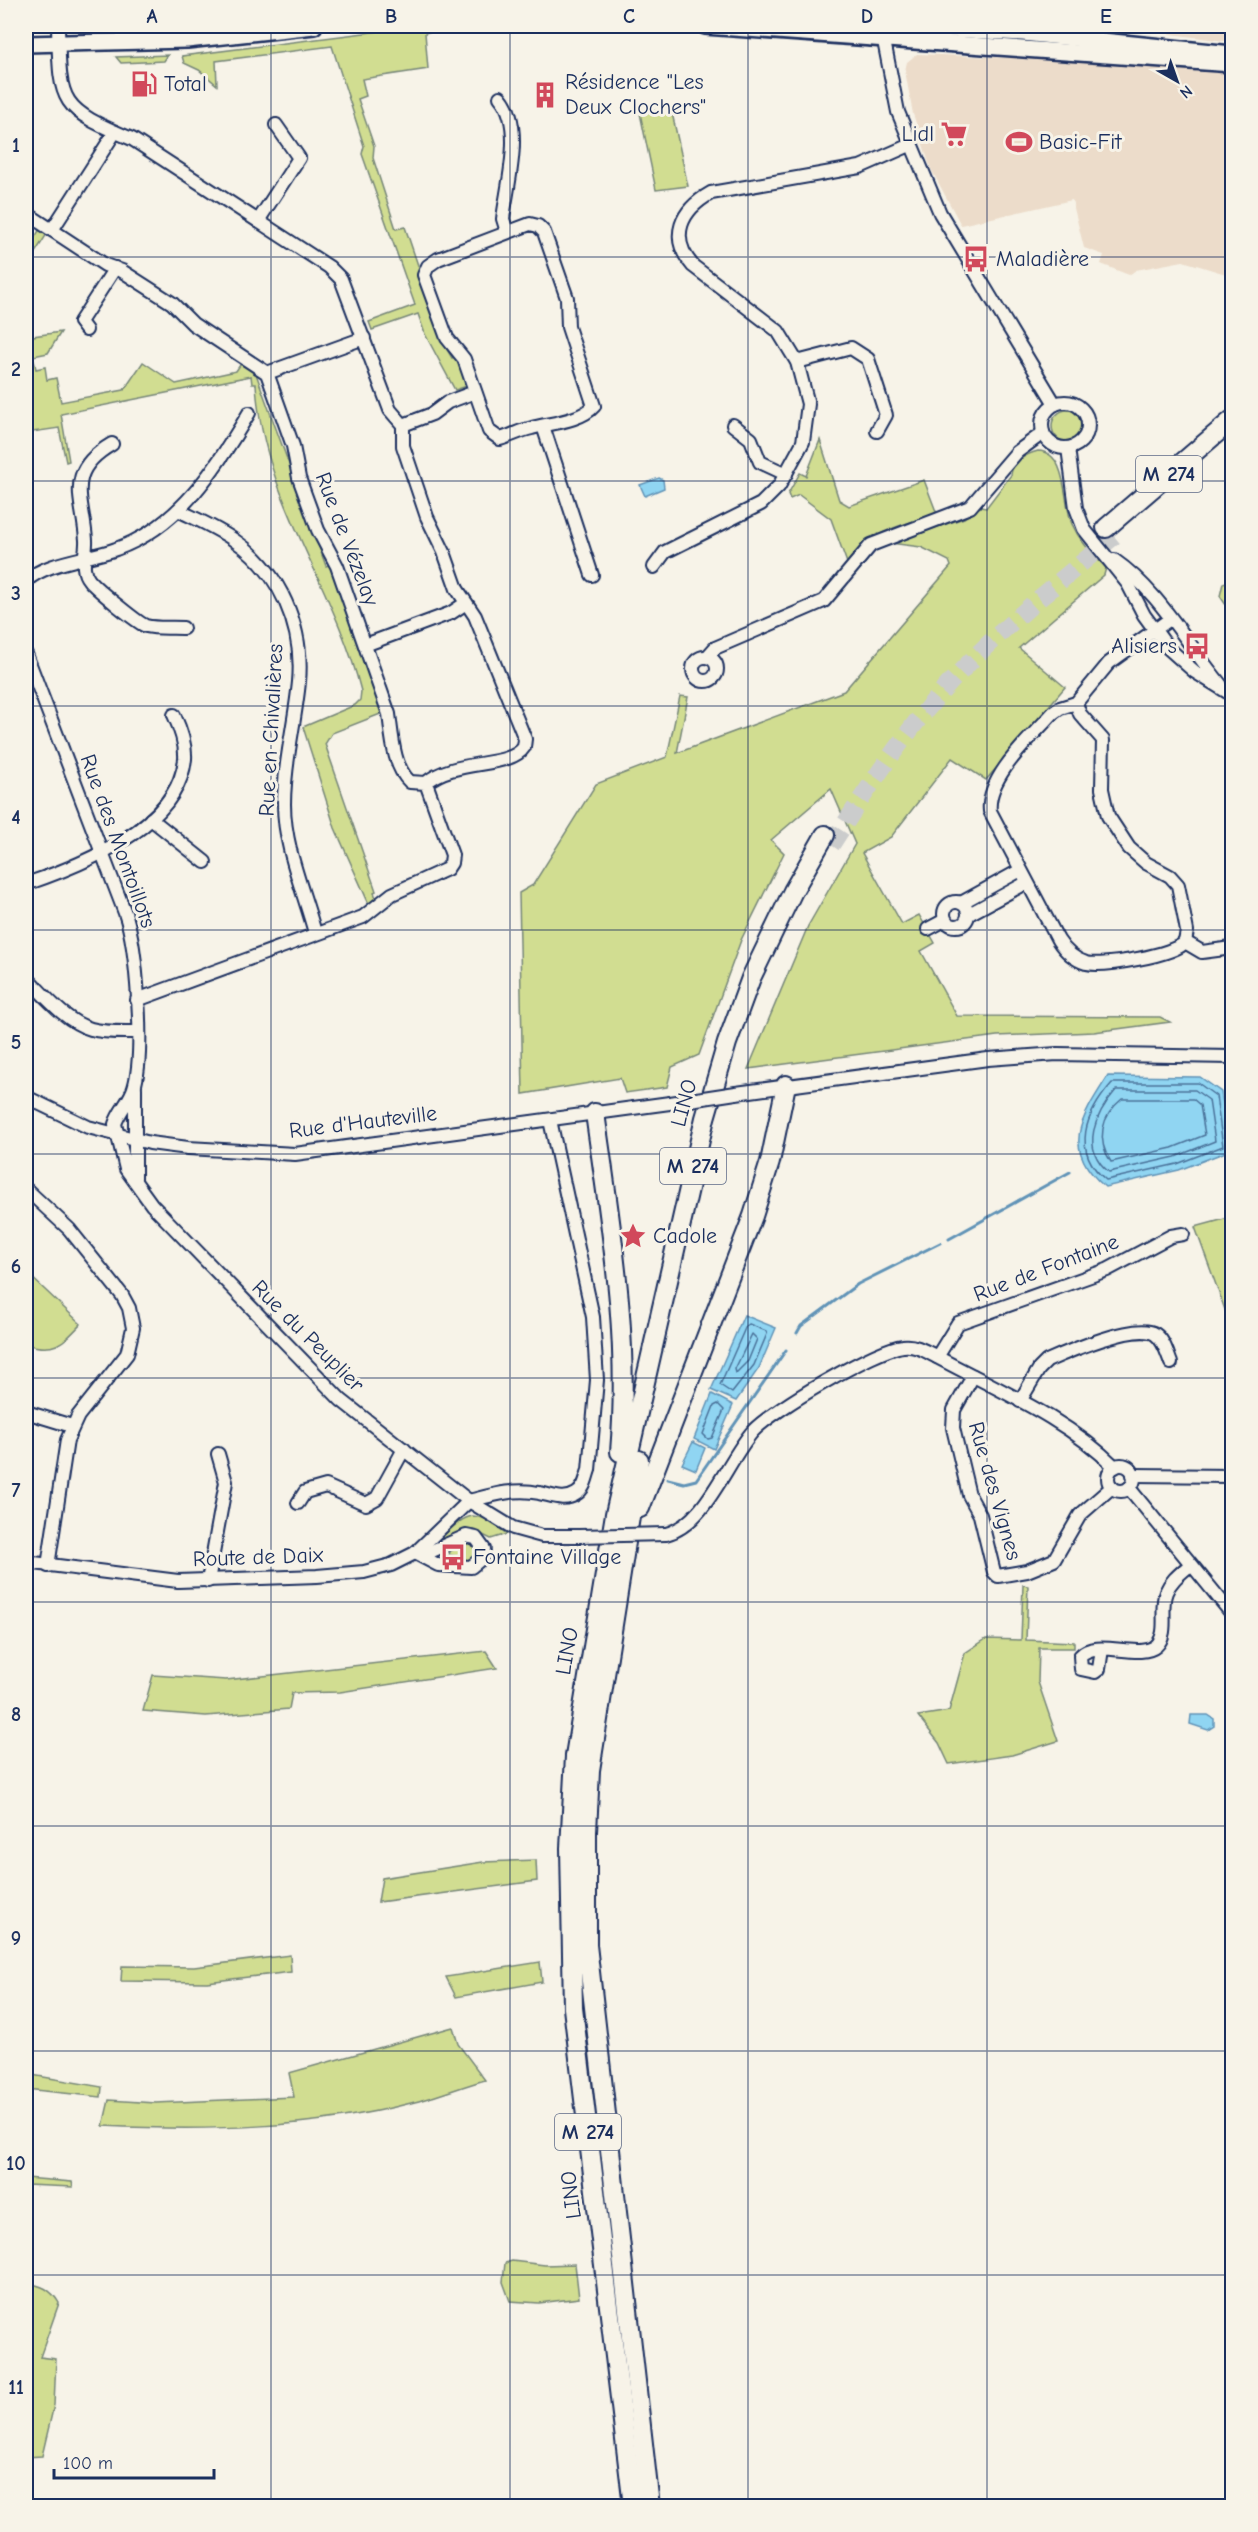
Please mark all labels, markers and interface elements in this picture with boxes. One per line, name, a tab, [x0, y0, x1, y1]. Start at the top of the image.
text: A	[146, 5, 158, 28]
text: B	[385, 5, 397, 28]
text: C	[623, 5, 635, 28]
text: D	[861, 5, 873, 28]
text: E	[1100, 5, 1112, 28]
north arrow	[1147, 51, 1207, 111]
fuel station icon: Total	[129, 69, 159, 99]
place label: Résidence "Les Deux Clochers"	[565, 69, 706, 120]
place label: Total	[164, 71, 207, 97]
building icon: Résidence "Les Deux Clochers"	[530, 80, 560, 110]
text: N	[1176, 81, 1196, 102]
supermarket icon: Lidl	[939, 119, 969, 149]
place label: Lidl	[902, 121, 934, 147]
sports icon: Basic-Fit	[1004, 127, 1034, 157]
place label: Basic-Fit	[1039, 129, 1122, 155]
text: 1	[12, 134, 20, 157]
bus stop icon: Maladière	[961, 244, 991, 274]
place label: Maladière	[996, 246, 1089, 272]
text: 2	[11, 358, 21, 381]
road number: M 274	[1136, 456, 1202, 492]
street label: Rue de Vézelay	[310, 469, 384, 610]
text: 3	[11, 582, 21, 605]
bus stop icon: Alisiers	[1182, 631, 1212, 661]
place label: Alisiers	[1111, 633, 1177, 659]
street label: Rue en Chivalières	[253, 643, 289, 817]
street label: Rue des Montoillots	[74, 751, 162, 931]
text: 4	[11, 806, 21, 829]
text: 5	[11, 1031, 21, 1054]
street label: LINO	[665, 1076, 703, 1130]
street label: Rue d'Hauteville	[288, 1100, 438, 1144]
road number: M 274	[660, 1148, 726, 1184]
place icon: Cadole	[618, 1221, 648, 1251]
place label: Cadole	[653, 1223, 717, 1249]
street label: Rue de Fontaine	[970, 1228, 1122, 1308]
text: 6	[11, 1255, 21, 1278]
street label: Rue du Peuplier	[247, 1275, 370, 1398]
street label: Rue des Vignes	[963, 1419, 1027, 1563]
text: 7	[12, 1479, 21, 1502]
street label: Route de Daix	[192, 1542, 324, 1572]
bus stop icon: Fontaine Village	[438, 1542, 468, 1572]
place label: Fontaine Village	[473, 1544, 621, 1570]
street label: LINO	[550, 1625, 584, 1677]
text: 8	[11, 1703, 21, 1726]
text: 9	[11, 1927, 21, 1950]
road number: M 274	[555, 2114, 621, 2150]
text: 10	[6, 2152, 26, 2175]
street label: LINO	[555, 2169, 587, 2221]
text: 11	[8, 2376, 24, 2399]
scale bar	[54, 2442, 214, 2480]
text: 100 m	[63, 2453, 113, 2474]

